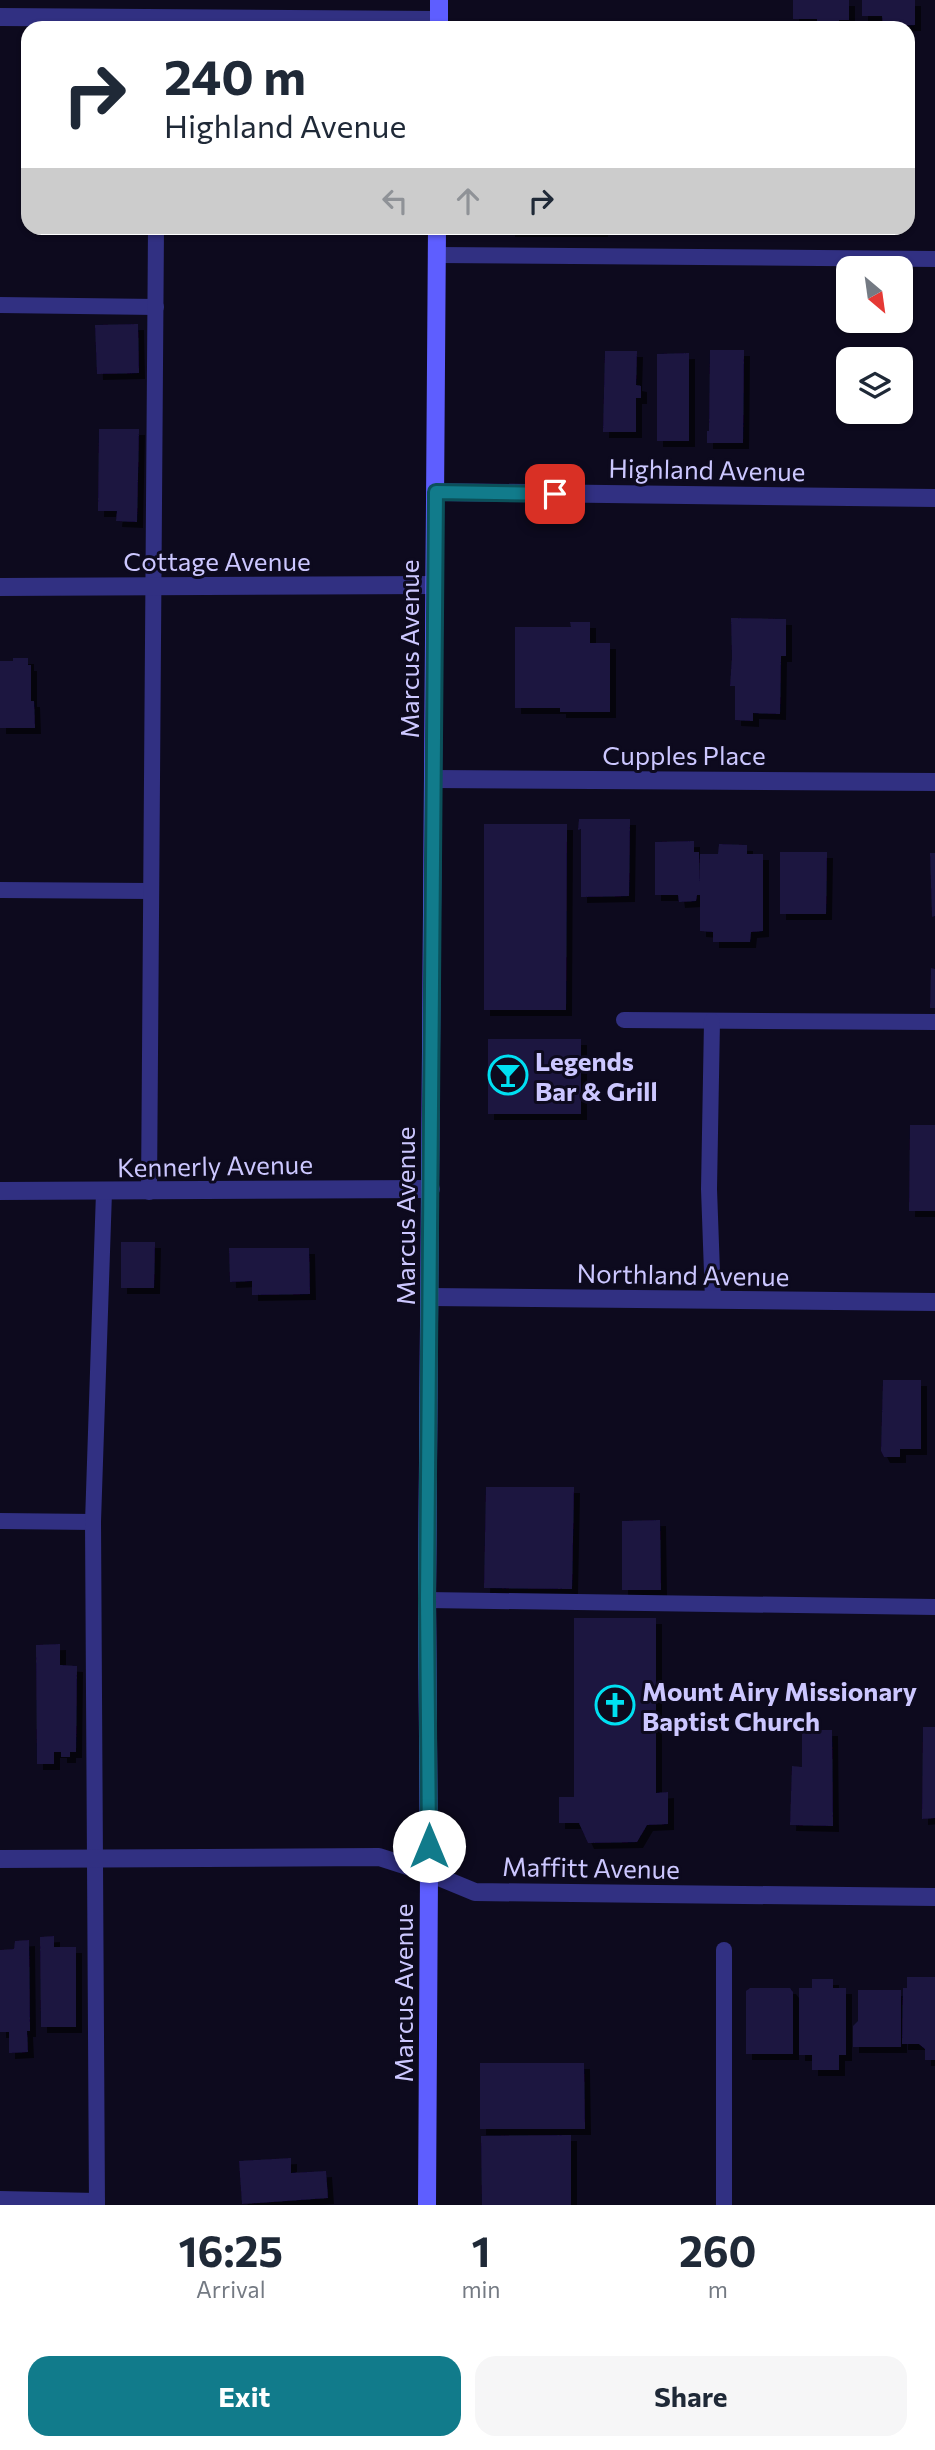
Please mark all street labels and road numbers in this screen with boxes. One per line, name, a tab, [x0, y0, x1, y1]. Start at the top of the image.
street label: Highland Avenue	[608, 452, 806, 486]
street label: Cottage Avenue	[123, 545, 311, 576]
street label: Marcus Avenue	[393, 559, 424, 739]
street label: Cupples Place	[602, 739, 766, 770]
street label: Marcus Avenue	[389, 1126, 420, 1306]
street label: Kennerly Avenue	[117, 1148, 313, 1182]
street label: Northland Avenue	[576, 1257, 790, 1291]
street label: Maffitt Avenue	[502, 1850, 680, 1884]
street label: Marcus Avenue	[387, 1903, 418, 2083]

